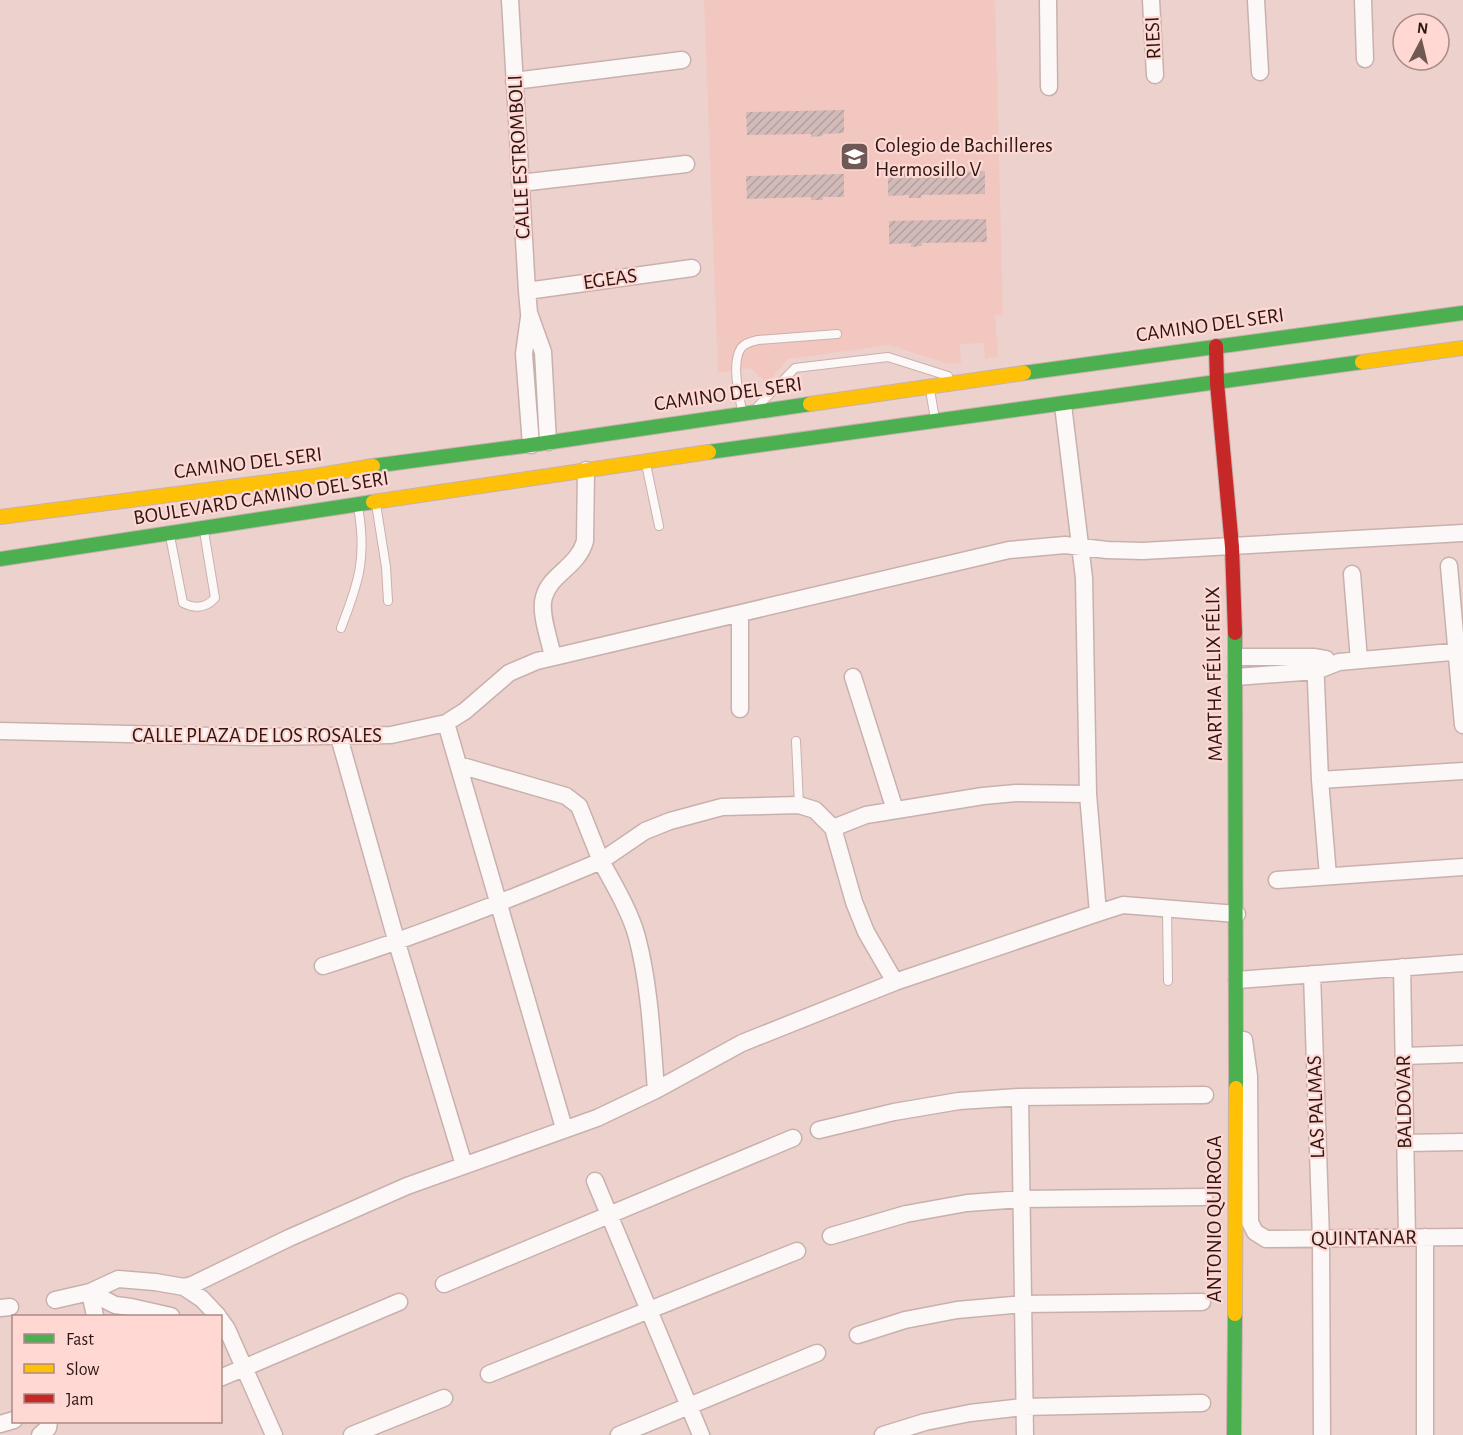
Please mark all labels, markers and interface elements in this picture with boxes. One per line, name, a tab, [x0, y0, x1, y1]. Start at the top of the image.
north arrow	[1391, 12, 1451, 72]
street label: RIESI	[1141, 16, 1165, 60]
text: N	[1416, 19, 1429, 37]
street label: CALLE ESTROMBOLI	[504, 74, 534, 240]
place label: Colegio de Bachilleres Hermosillo V	[875, 135, 1053, 180]
school or university icon: Colegio de Bachilleres Hermosillo V	[838, 141, 870, 173]
street label: EGEAS	[582, 265, 639, 293]
street label: CAMINO DEL SERI	[1135, 304, 1285, 346]
street label: CAMINO DEL SERI	[653, 373, 803, 415]
street label: CAMINO DEL SERI	[173, 443, 323, 483]
street label: BOULEVARD CAMINO DEL SERI	[132, 467, 390, 529]
street label: MARTHA FÉLIX FÉLIX	[1200, 586, 1226, 762]
street label: CALLE PLAZA DE LOS ROSALES	[132, 725, 382, 746]
street label: LAS PALMAS	[1304, 1055, 1328, 1159]
street label: BALDOVAR	[1393, 1055, 1415, 1149]
street label: ANTONIO QUIROGA	[1204, 1135, 1225, 1303]
street label: QUINTANAR	[1311, 1227, 1417, 1249]
legend	[12, 1315, 222, 1423]
text: Fast	[66, 1331, 94, 1349]
text: Slow	[66, 1361, 99, 1379]
text: Jam	[66, 1391, 94, 1409]

